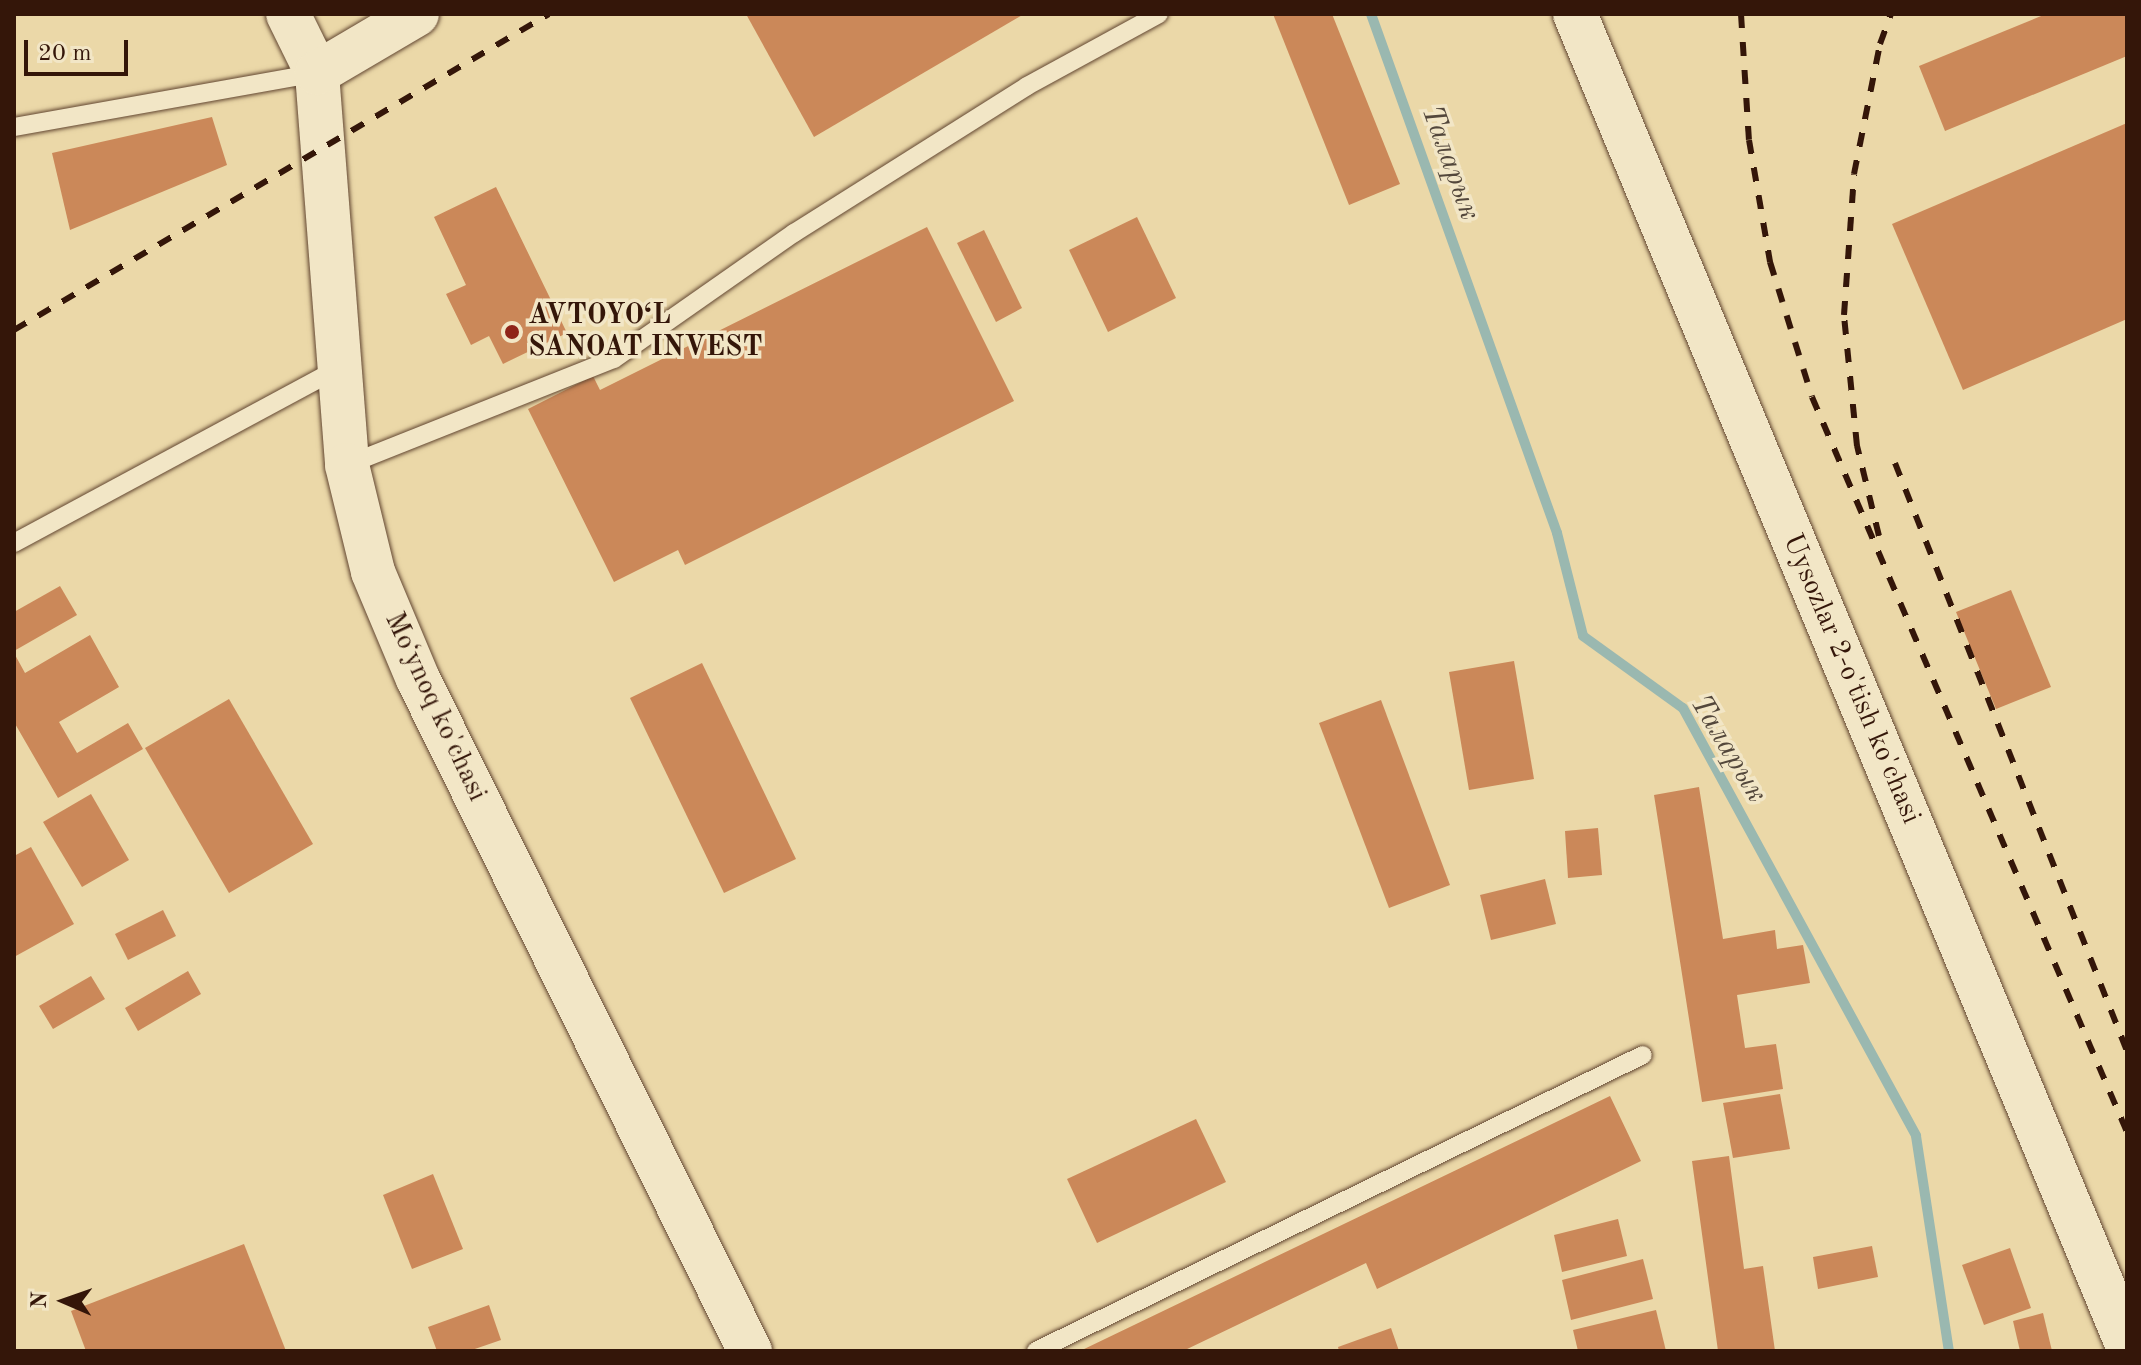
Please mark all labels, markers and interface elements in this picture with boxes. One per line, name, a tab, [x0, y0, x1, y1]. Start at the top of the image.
scale bar	[28, 24, 132, 74]
text: 20 m	[38, 42, 92, 66]
water label: Таларык	[1413, 101, 1487, 225]
place label: AVTOYO‘L SANOAT INVEST	[528, 299, 763, 365]
marker: AVTOYO‘L SANOAT INVEST	[503, 323, 521, 341]
street label: Uysozlar 2-o'tish ko'chasi	[1775, 529, 1927, 829]
street label: Moʻynoq ko'chasi	[376, 607, 494, 807]
water label: Таларык	[1682, 688, 1774, 810]
north arrow	[24, 1261, 104, 1341]
text: N	[29, 1291, 51, 1309]

